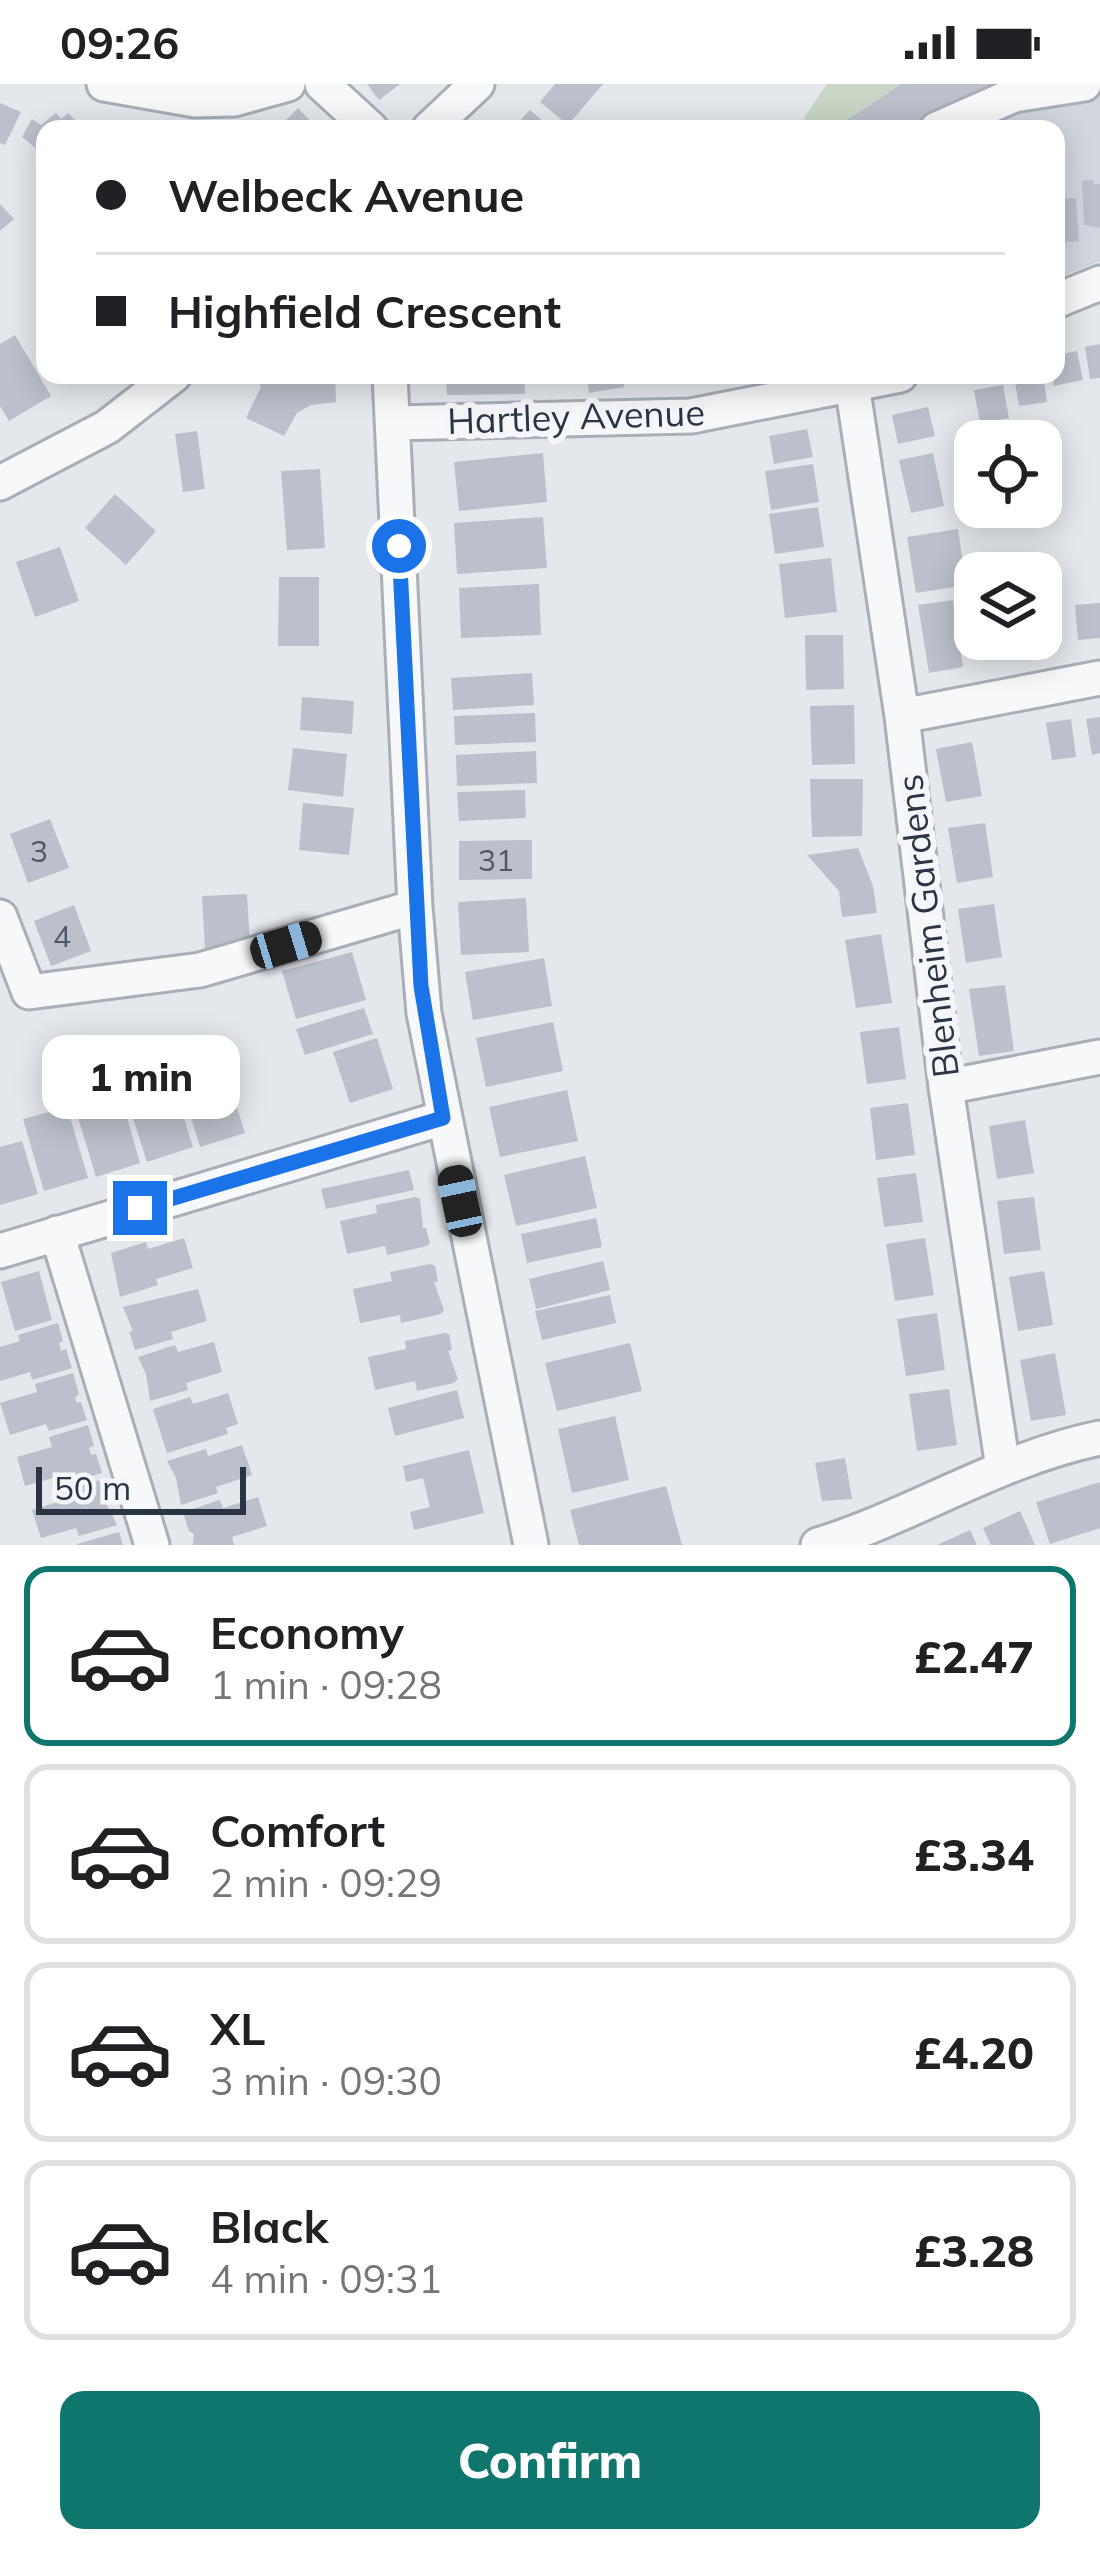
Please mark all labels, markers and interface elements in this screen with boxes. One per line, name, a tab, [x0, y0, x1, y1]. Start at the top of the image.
text: 09:26	[60, 14, 179, 70]
text: Welbeck Avenue	[168, 167, 524, 223]
text: Highfield Crescent	[168, 283, 561, 339]
street label: Hartley Avenue	[446, 389, 706, 443]
map controls	[954, 420, 1062, 660]
button: locate	[954, 420, 1062, 528]
route start	[372, 519, 426, 573]
button: layers	[954, 552, 1062, 660]
street label: Blenheim Gardens	[886, 772, 968, 1080]
house number: 3	[30, 832, 48, 870]
house number: 31	[478, 841, 514, 879]
house number: 4	[53, 917, 71, 955]
car	[246, 917, 326, 973]
callout: 1 min	[41, 1034, 239, 1118]
text: 1 min	[89, 1052, 193, 1101]
car	[435, 1162, 485, 1240]
route end	[113, 1181, 167, 1235]
scale bar	[36, 1461, 246, 1514]
text: 50 m	[54, 1467, 131, 1508]
icon: car	[66, 1602, 174, 1710]
text: Economy	[210, 1604, 404, 1660]
text: £2.47	[914, 1628, 1034, 1684]
text: 1 min · 09:28	[210, 1660, 442, 1709]
icon: car	[66, 1800, 174, 1908]
text: Comfort	[210, 1802, 385, 1858]
text: £3.34	[914, 1826, 1034, 1882]
text: 2 min · 09:29	[210, 1858, 442, 1907]
icon: car	[66, 1998, 174, 2106]
text: XL	[210, 2000, 265, 2056]
text: £4.20	[914, 2024, 1034, 2080]
text: 3 min · 09:30	[210, 2056, 442, 2105]
icon: car	[66, 2196, 174, 2304]
text: Black	[210, 2198, 328, 2254]
text: £3.28	[914, 2222, 1034, 2278]
text: 4 min · 09:31	[210, 2254, 442, 2303]
button: Confirm	[60, 2391, 1040, 2529]

